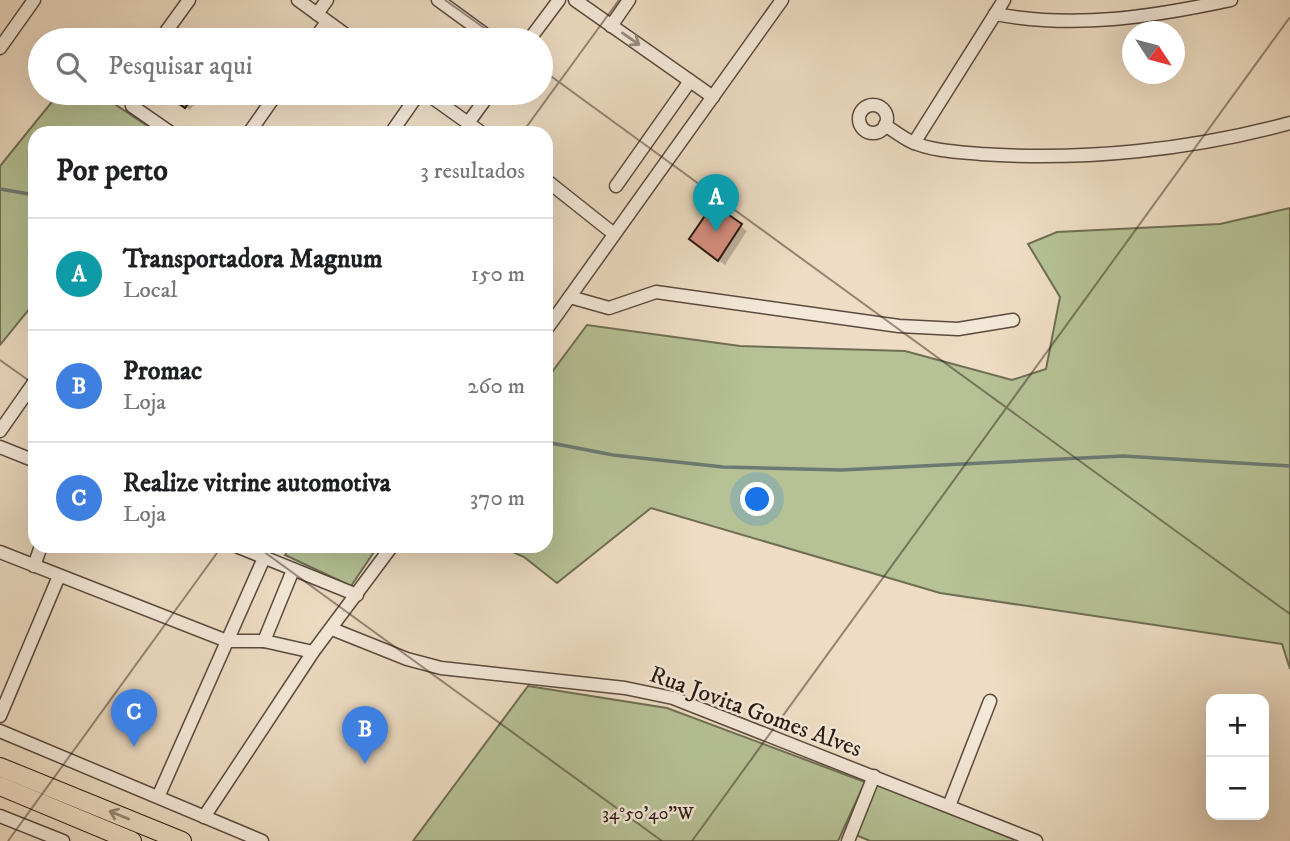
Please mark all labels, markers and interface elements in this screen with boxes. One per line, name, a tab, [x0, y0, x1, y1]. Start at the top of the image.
north arrow	[1122, 21, 1185, 84]
search box	[28, 28, 553, 105]
one-way arrow	[621, 32, 640, 46]
icon: search	[52, 48, 90, 86]
text: Pesquisar aqui	[108, 50, 252, 83]
text: Por perto	[56, 153, 168, 190]
text: 3 resultados	[420, 157, 525, 186]
pin: A	[693, 174, 739, 232]
text: Transportadora Magnum	[123, 243, 383, 276]
text: A	[72, 260, 86, 289]
text: 150 m	[471, 260, 525, 289]
text: Local	[123, 276, 177, 305]
text: Promac	[123, 355, 202, 388]
text: B	[72, 372, 86, 401]
text: 260 m	[467, 372, 525, 401]
text: Loja	[123, 388, 166, 417]
text: Realize vitrine automotiva	[123, 467, 391, 500]
your location	[740, 482, 774, 516]
text: C	[71, 484, 87, 513]
text: 370 m	[470, 484, 525, 513]
text: Loja	[123, 500, 166, 529]
street label: Rua Jovita Gomes Alves	[645, 660, 866, 764]
pin: C	[111, 689, 157, 747]
map controls	[1206, 694, 1269, 820]
button: +	[1206, 694, 1269, 757]
pin: B	[342, 706, 388, 764]
button: −	[1206, 757, 1269, 820]
text: 34°50'40"W	[602, 803, 694, 825]
one-way arrow	[108, 808, 130, 821]

